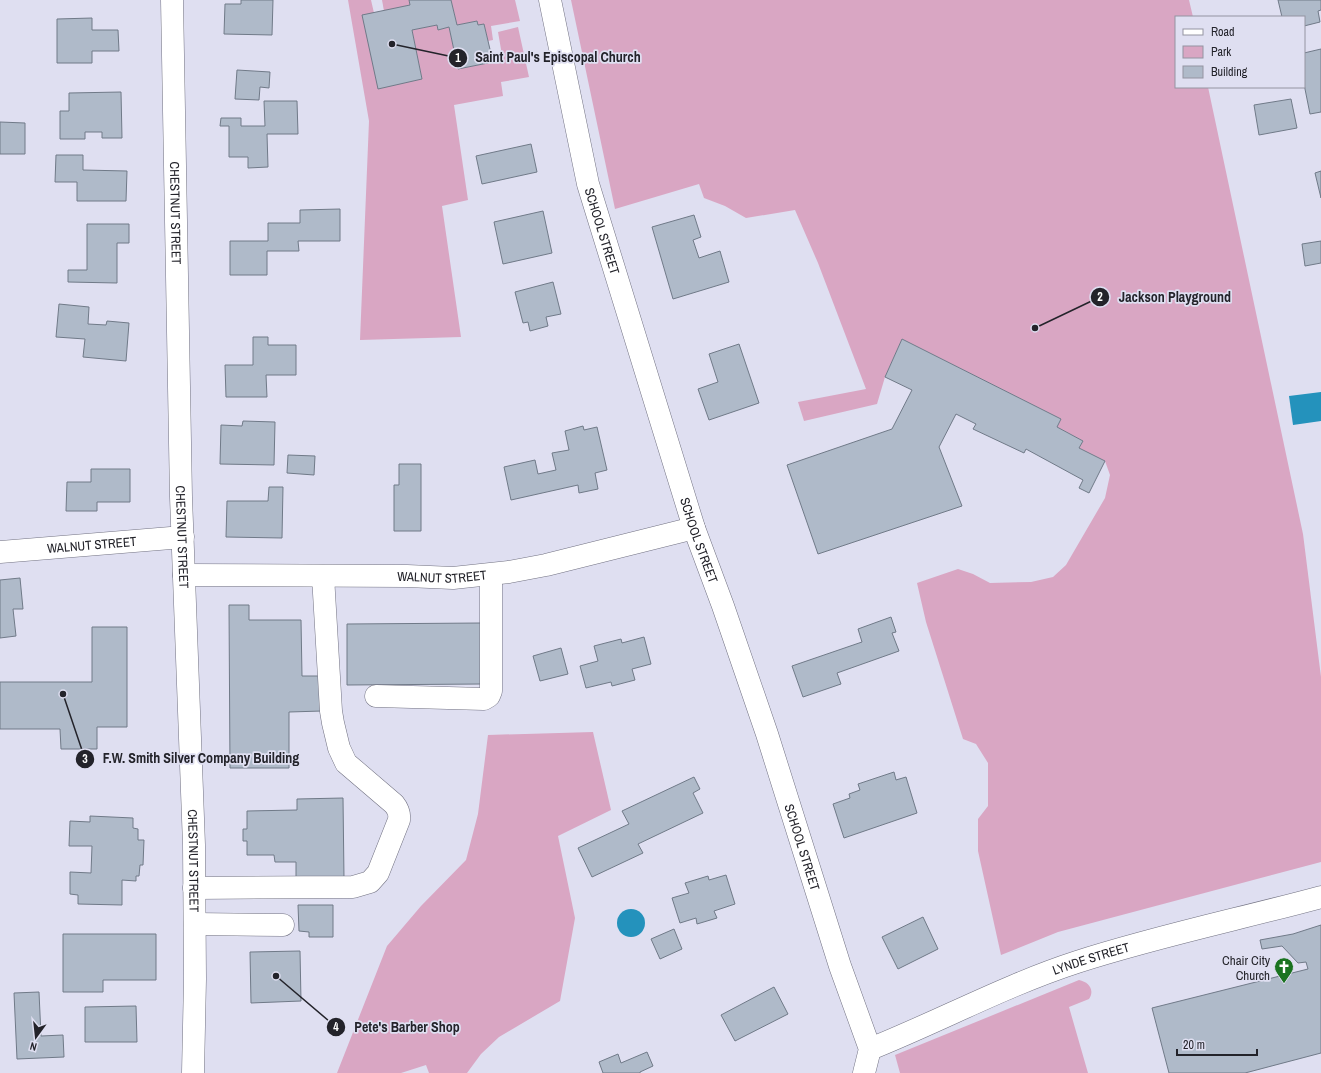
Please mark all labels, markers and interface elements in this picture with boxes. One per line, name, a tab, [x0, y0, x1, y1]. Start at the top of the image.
legend	[1175, 16, 1305, 88]
text: Road	[1211, 24, 1235, 40]
text: Park	[1211, 44, 1231, 60]
callout: Saint Paul's Episcopal Church	[448, 45, 649, 71]
text: Saint Paul's Episcopal Church	[475, 48, 641, 66]
text: 1	[455, 50, 461, 66]
text: Building	[1211, 64, 1248, 80]
street label: CHESTNUT STREET	[166, 161, 185, 265]
street label: SCHOOL STREET	[581, 186, 624, 277]
callout: Jackson Playground	[1090, 284, 1239, 310]
text: Jackson Playground	[1119, 288, 1231, 306]
text: 2	[1097, 289, 1103, 305]
street label: CHESTNUT STREET	[172, 485, 193, 589]
street label: SCHOOL STREET	[677, 495, 722, 586]
street label: WALNUT STREET	[46, 532, 138, 557]
street label: WALNUT STREET	[397, 566, 488, 587]
callout: F.W. Smith Silver Company Building	[75, 746, 307, 772]
text: F.W. Smith Silver Company Building	[103, 749, 299, 767]
text: 3	[82, 751, 88, 767]
street label: SCHOOL STREET	[781, 802, 824, 893]
street label: CHESTNUT STREET	[184, 809, 203, 913]
street label: LYNDE STREET	[1050, 938, 1132, 978]
place label: Chair City Church	[1222, 952, 1271, 984]
church icon: Chair City Church	[1273, 956, 1295, 984]
callout: Pete's Barber Shop	[326, 1014, 468, 1040]
north arrow	[16, 1017, 56, 1057]
text: Pete's Barber Shop	[354, 1018, 460, 1036]
text: 4	[333, 1019, 339, 1035]
scale bar	[1177, 1031, 1257, 1057]
text: 20 m	[1183, 1037, 1205, 1053]
text: N	[28, 1039, 38, 1054]

